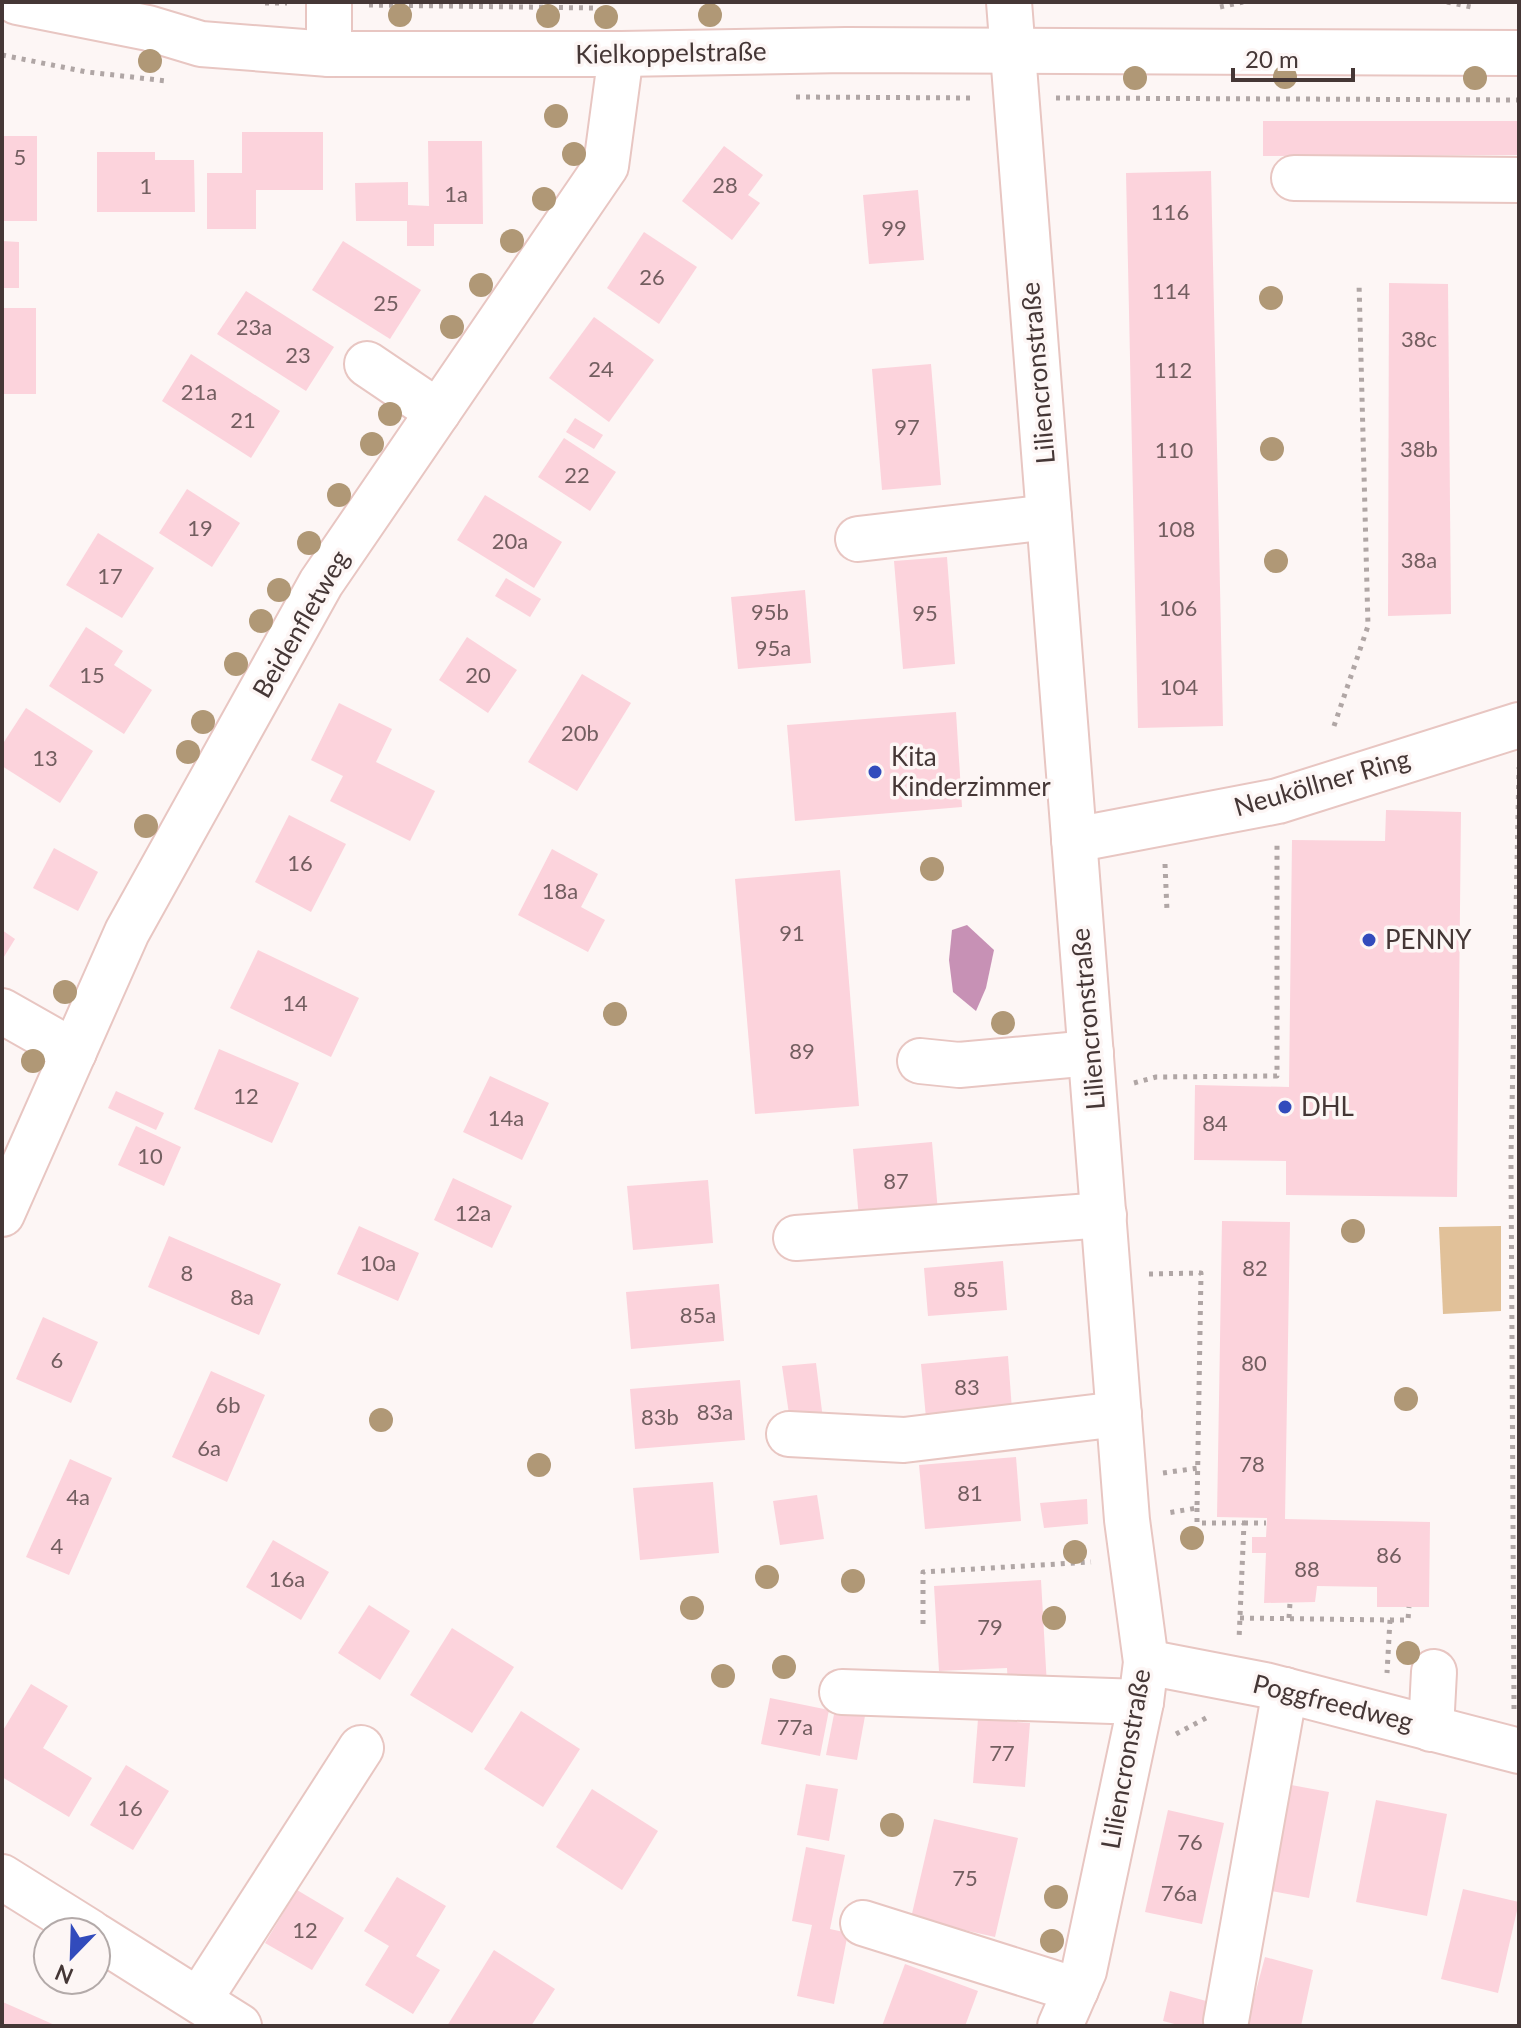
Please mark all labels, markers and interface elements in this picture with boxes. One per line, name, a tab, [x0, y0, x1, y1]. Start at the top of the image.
scale bar	[1233, 32, 1353, 82]
street label: Kielkoppelstraße	[575, 34, 767, 70]
text: 20 m	[1245, 44, 1299, 73]
house number: 5	[14, 143, 26, 170]
house number: 28	[712, 171, 738, 198]
house number: 1	[140, 172, 152, 199]
house number: 1a	[444, 180, 468, 207]
house number: 116	[1151, 198, 1189, 225]
house number: 99	[881, 214, 907, 241]
house number: 26	[639, 263, 665, 290]
house number: 114	[1152, 277, 1190, 304]
street label: Liliencronstraße	[1013, 281, 1061, 465]
house number: 25	[373, 289, 399, 316]
house number: 23a	[236, 313, 272, 340]
house number: 38c	[1401, 325, 1437, 352]
house number: 23	[285, 341, 311, 368]
house number: 24	[588, 355, 614, 382]
house number: 112	[1154, 356, 1192, 383]
house number: 21a	[181, 378, 217, 405]
house number: 21	[230, 406, 256, 433]
house number: 97	[894, 413, 920, 440]
house number: 38b	[1400, 435, 1438, 462]
house number: 110	[1155, 436, 1193, 463]
house number: 22	[564, 461, 590, 488]
house number: 19	[187, 514, 213, 541]
house number: 108	[1157, 515, 1195, 542]
house number: 20a	[492, 527, 528, 554]
street label: Beidenfletweg	[245, 544, 355, 703]
house number: 38a	[1401, 546, 1437, 573]
house number: 17	[97, 562, 123, 589]
house number: 106	[1159, 594, 1197, 621]
house number: 95b	[751, 598, 789, 625]
house number: 95	[912, 599, 938, 626]
house number: 95a	[755, 634, 791, 661]
house number: 15	[79, 661, 105, 688]
house number: 20	[465, 661, 491, 688]
house number: 104	[1160, 673, 1198, 700]
house number: 20b	[561, 719, 599, 746]
place label: Kita Kinderzimmer	[891, 740, 1051, 802]
street label: Neuköllner Ring	[1230, 742, 1413, 822]
house number: 13	[32, 744, 58, 771]
marker: Kita Kinderzimmer	[866, 763, 884, 781]
house number: 16	[287, 849, 313, 876]
house number: 18a	[542, 877, 578, 904]
house number: 91	[779, 919, 805, 946]
place label: PENNY	[1385, 923, 1472, 955]
street label: Liliencronstraße	[1063, 927, 1111, 1111]
marker: PENNY	[1360, 931, 1378, 949]
house number: 14	[282, 989, 308, 1016]
house number: 89	[789, 1037, 815, 1064]
house number: 12	[233, 1082, 259, 1109]
place label: DHL	[1301, 1090, 1354, 1122]
marker: DHL	[1276, 1098, 1294, 1116]
house number: 14a	[488, 1104, 524, 1131]
house number: 84	[1202, 1109, 1228, 1136]
house number: 10	[137, 1142, 163, 1169]
house number: 87	[883, 1167, 909, 1194]
house number: 12a	[455, 1199, 491, 1226]
house number: 10a	[360, 1249, 396, 1276]
house number: 82	[1242, 1254, 1268, 1281]
house number: 8	[181, 1259, 193, 1286]
house number: 85	[953, 1275, 979, 1302]
house number: 8a	[230, 1283, 254, 1310]
house number: 85a	[680, 1301, 716, 1328]
house number: 6	[51, 1346, 63, 1373]
house number: 80	[1241, 1349, 1267, 1376]
house number: 83	[954, 1373, 980, 1400]
house number: 6b	[215, 1391, 241, 1418]
house number: 83a	[697, 1398, 733, 1425]
house number: 83b	[641, 1403, 679, 1430]
house number: 6a	[197, 1434, 221, 1461]
house number: 78	[1239, 1450, 1265, 1477]
house number: 81	[957, 1479, 983, 1506]
house number: 4a	[66, 1483, 90, 1510]
house number: 4	[51, 1532, 64, 1559]
house number: 86	[1376, 1541, 1402, 1568]
house number: 88	[1294, 1555, 1320, 1582]
house number: 16a	[269, 1565, 305, 1592]
house number: 79	[977, 1613, 1003, 1640]
street label: Liliencronstraße	[1093, 1666, 1157, 1851]
street label: Poggfreedweg	[1250, 1667, 1417, 1737]
house number: 77a	[777, 1713, 813, 1740]
house number: 77	[989, 1739, 1015, 1766]
house number: 16	[117, 1794, 143, 1821]
house number: 76	[1177, 1828, 1203, 1855]
house number: 75	[952, 1864, 978, 1891]
house number: 76a	[1161, 1879, 1197, 1906]
north arrow	[32, 1916, 112, 1996]
house number: 12	[292, 1916, 318, 1943]
text: N	[51, 1959, 77, 1991]

